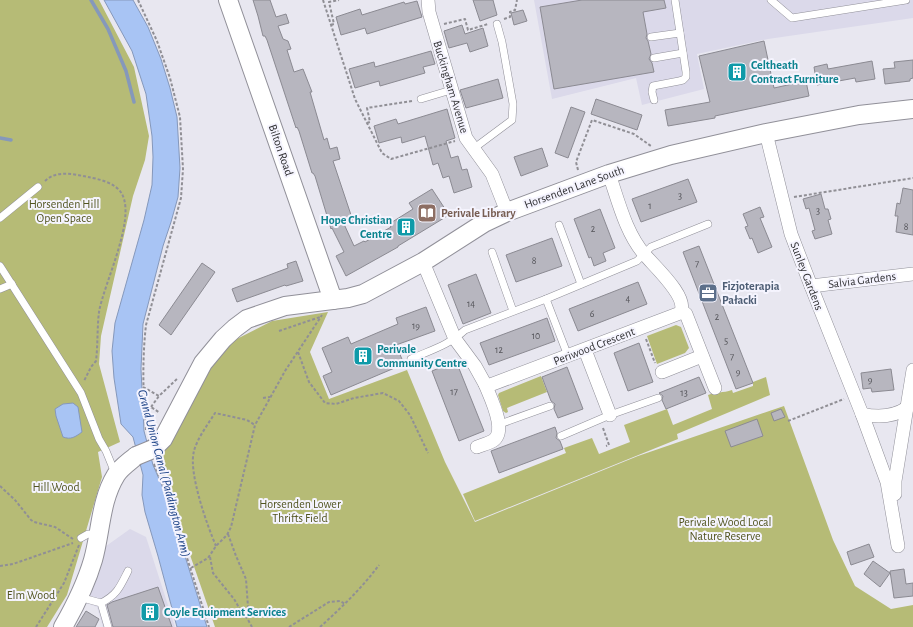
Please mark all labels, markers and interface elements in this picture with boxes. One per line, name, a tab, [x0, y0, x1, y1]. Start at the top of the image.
street label: Buckingham Avenue	[431, 39, 471, 135]
place label: Celtheath Contract Furniture	[751, 59, 839, 85]
building icon: Celtheath Contract Furniture	[726, 61, 748, 83]
street label: Bilton Road	[267, 123, 295, 177]
street label: Horsenden Lane South	[522, 163, 626, 211]
house number: 3	[678, 191, 682, 201]
park label: Horsenden Hill Open Space	[29, 198, 99, 224]
house number: 1	[648, 201, 652, 211]
library icon: Perivale Library	[416, 202, 438, 224]
house number: 3	[816, 206, 820, 216]
place label: Perivale Library	[441, 207, 516, 220]
place label: Hope Christian Centre	[321, 214, 392, 240]
building icon: Hope Christian Centre	[395, 216, 417, 238]
house number: 8	[904, 222, 909, 232]
house number: 2	[591, 224, 596, 234]
street label: Sunley Gardens	[788, 240, 826, 312]
house number: 8	[532, 256, 537, 266]
house number: 7	[695, 259, 699, 269]
street label: Salvia Gardens	[827, 270, 897, 290]
place label: Fizjoterapia Pałacki	[722, 280, 780, 306]
office icon: Fizjoterapia Pałacki	[697, 282, 719, 304]
house number: 4	[626, 294, 631, 304]
house number: 14	[467, 299, 475, 309]
house number: 6	[590, 309, 595, 319]
house number: 2	[715, 312, 720, 322]
house number: 19	[412, 321, 420, 331]
street label: Periwood Crescent	[552, 325, 636, 367]
house number: 10	[532, 331, 540, 341]
house number: 5	[724, 336, 728, 346]
place label: Perivale Community Centre	[377, 343, 467, 370]
building icon: Perivale Community Centre	[352, 345, 374, 367]
house number: 12	[495, 345, 503, 355]
house number: 7	[730, 352, 734, 362]
house number: 9	[736, 367, 741, 377]
house number: 9	[868, 375, 873, 385]
house number: 17	[450, 387, 458, 397]
water label: Grand Union Canal (Paddington Arm)	[135, 388, 192, 559]
house number: 13	[680, 388, 688, 398]
park label: Hill Wood	[32, 481, 80, 493]
park label: Horsenden Lower Thrifts Field	[259, 498, 341, 524]
park label: Perivale Wood Local Nature Reserve	[679, 516, 771, 542]
park label: Elm Wood	[7, 589, 55, 601]
building icon: Coyle Equipment Services	[139, 601, 161, 623]
place label: Coyle Equipment Services	[164, 606, 286, 619]

